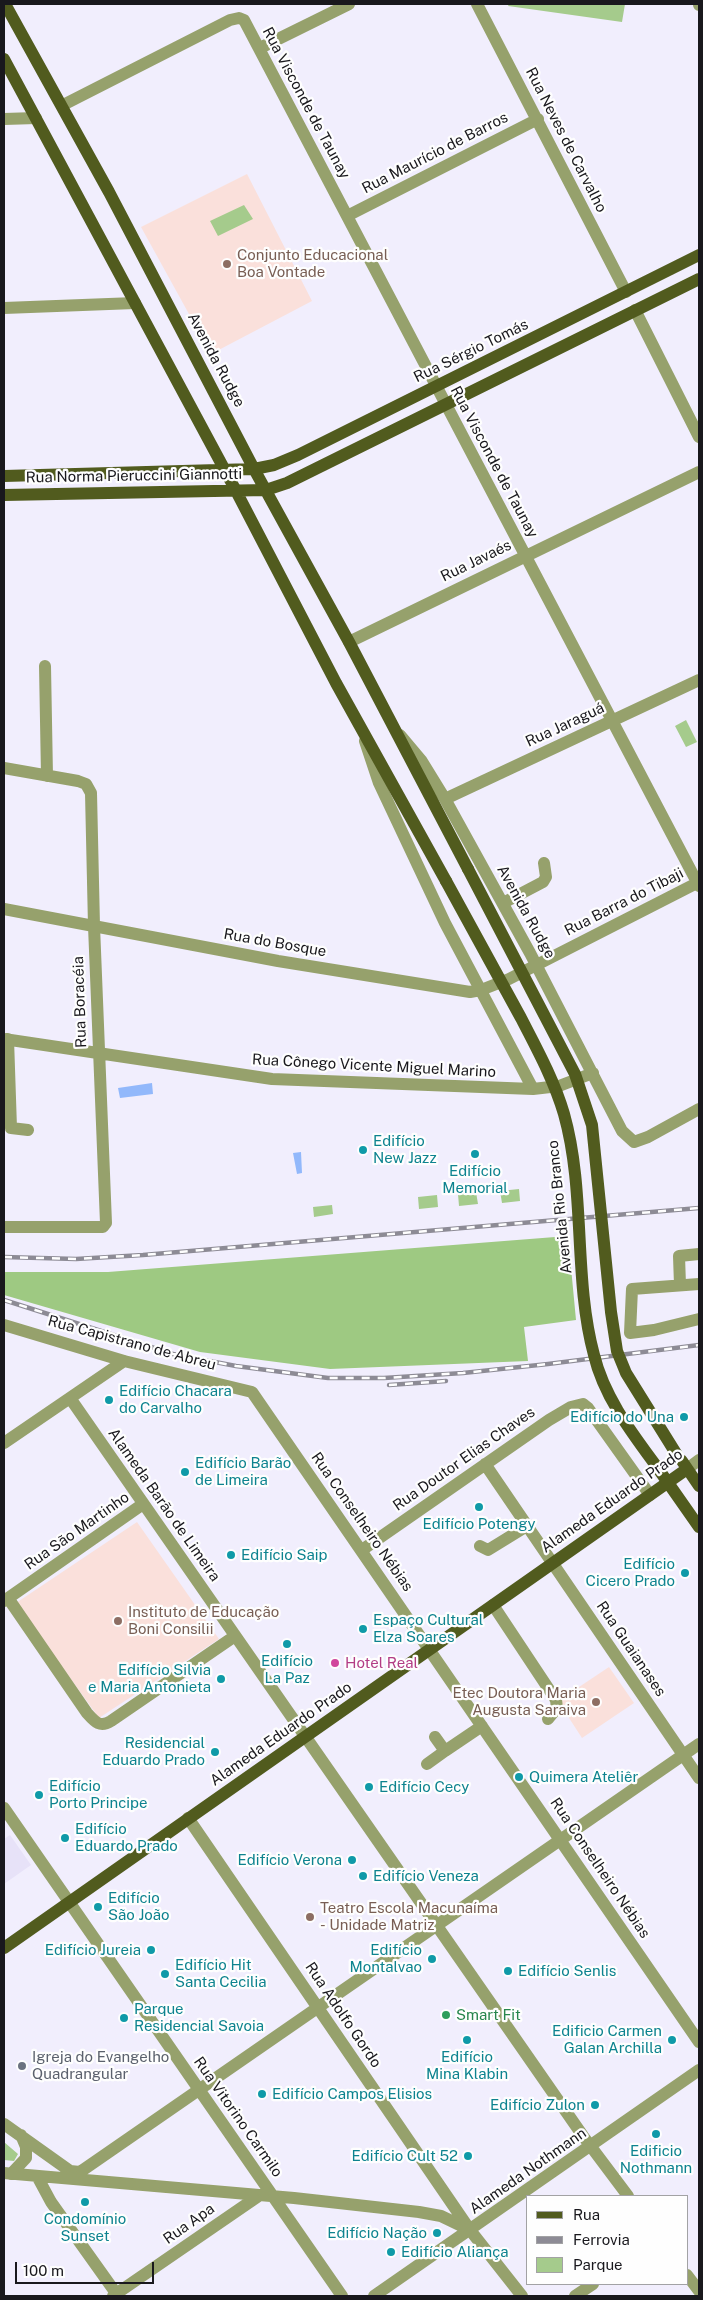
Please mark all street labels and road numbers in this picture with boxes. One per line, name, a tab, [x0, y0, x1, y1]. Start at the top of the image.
street label: Rua Visconde de Taunay	[258, 24, 354, 182]
street label: Rua Neves de Carvalho	[522, 65, 610, 215]
street label: Rua Maurício de Barros	[359, 108, 511, 198]
street label: Avenida Rudge	[184, 310, 248, 410]
street label: Rua Sérgio Tomás	[411, 315, 531, 387]
street label: Rua Visconde de Taunay	[446, 383, 542, 541]
street label: Rua Norma Pieruccini Giannotti	[26, 465, 242, 487]
street label: Rua Javaés	[438, 536, 514, 586]
street label: Rua Jaraguá	[523, 699, 607, 751]
street label: Avenida Rudge	[493, 862, 559, 962]
street label: Rua Barra do Tibaji	[562, 864, 686, 940]
street label: Rua do Bosque	[222, 925, 328, 961]
street label: Rua Boracéia	[69, 956, 91, 1048]
street label: Rua Cônego Vicente Miguel Marino	[252, 1051, 496, 1081]
street label: Avenida Rio Branco	[544, 1139, 576, 1275]
street label: Rua Capistrano de Abreu	[46, 1312, 218, 1374]
street label: Rua Doutor Elias Chaves	[390, 1403, 538, 1515]
street label: Alameda Barão de Limeira	[104, 1425, 224, 1585]
street label: Alameda Eduardo Prado	[538, 1445, 686, 1557]
street label: Rua Conselheiro Nébias	[307, 1449, 417, 1595]
street label: Rua São Martinho	[21, 1488, 133, 1574]
street label: Rua Guaianases	[592, 1598, 670, 1700]
street label: Alameda Eduardo Prado	[207, 1678, 355, 1790]
street label: Rua Conselheiro Nébias	[546, 1794, 654, 1942]
street label: Rua Adolfo Gordo	[301, 1959, 385, 2071]
street label: Rua Vitorino Carmilo	[190, 2053, 286, 2181]
street label: Alameda Nothmann	[466, 2124, 590, 2218]
street label: Rua Apa	[160, 2200, 218, 2248]

